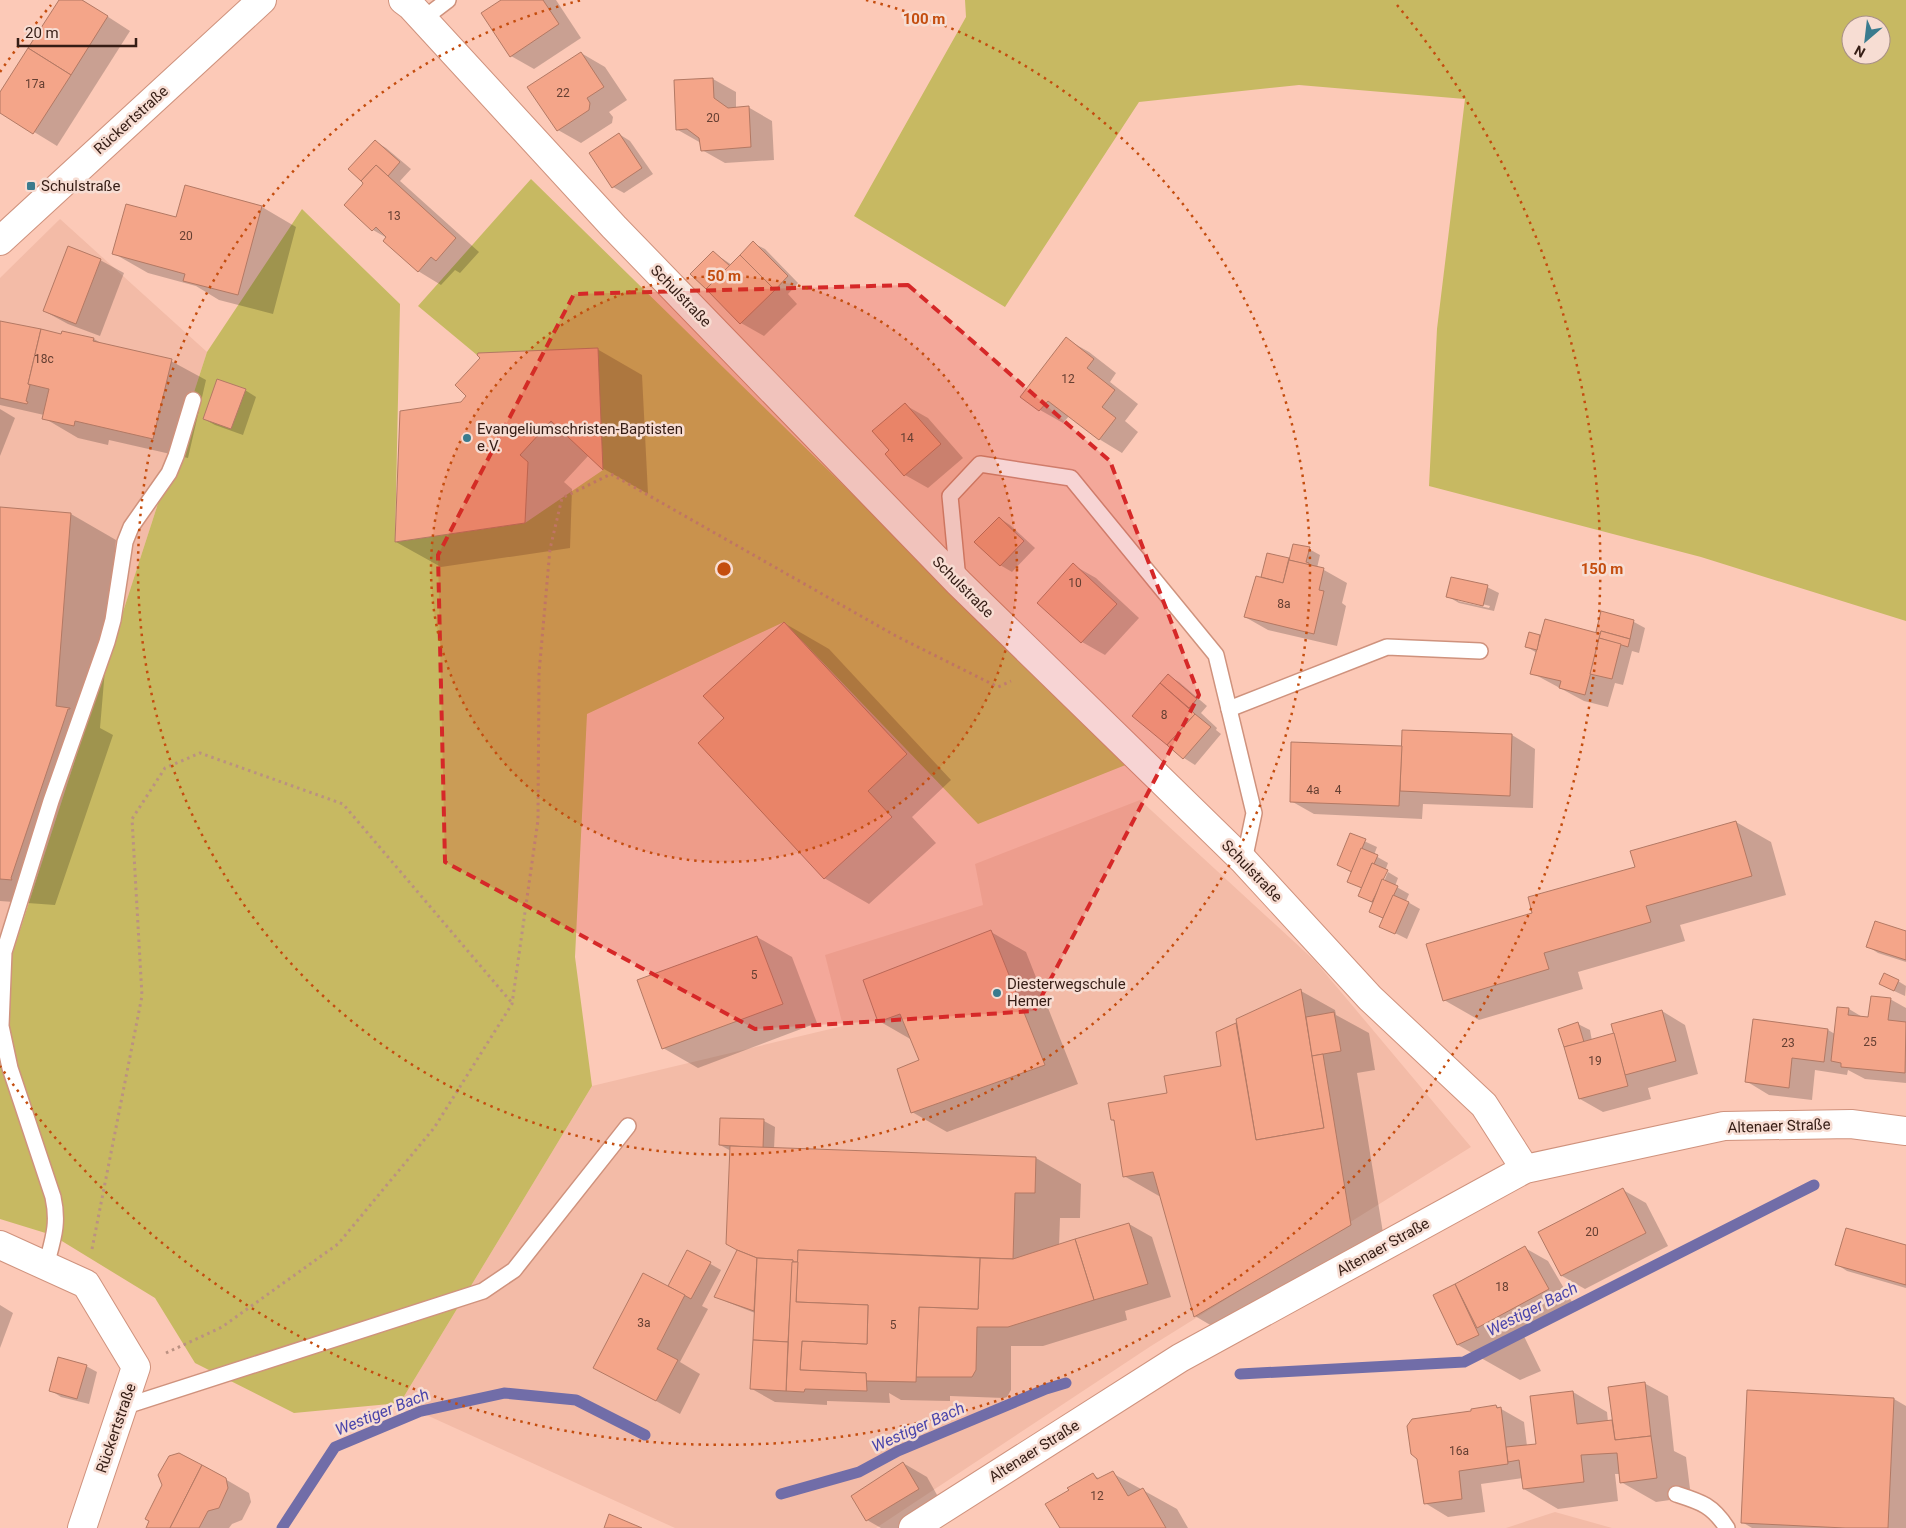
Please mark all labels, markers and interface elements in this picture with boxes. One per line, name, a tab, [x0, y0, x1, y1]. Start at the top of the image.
text: 100 m	[903, 10, 945, 28]
scale bar	[18, 15, 135, 47]
north arrow	[1841, 15, 1891, 65]
text: 20 m	[25, 24, 59, 42]
text: N	[1852, 42, 1868, 61]
house number: 17a	[25, 77, 45, 91]
street label: Rückertstraße	[90, 82, 172, 158]
house number: 22	[556, 86, 570, 100]
house number: 20	[706, 111, 720, 125]
place label: Schulstraße	[41, 177, 120, 195]
marker: Schulstraße	[25, 180, 37, 192]
house number: 13	[387, 209, 401, 223]
house number: 20	[179, 229, 193, 243]
street label: Schulstraße	[647, 261, 715, 331]
text: 50 m	[707, 267, 741, 285]
house number: 18c	[34, 352, 54, 366]
house number: 12	[1061, 372, 1075, 386]
place label: Evangeliumschristen-Baptisten e.V.	[477, 420, 683, 455]
house number: 14	[900, 431, 914, 445]
marker: Evangeliumschristen-Baptisten e.V.	[461, 432, 473, 444]
street label: Schulstraße	[929, 553, 997, 621]
centre of rings	[715, 560, 733, 578]
text: 150 m	[1581, 560, 1623, 578]
house number: 10	[1068, 576, 1082, 590]
house number: 8a	[1277, 597, 1291, 611]
house number: 8	[1161, 708, 1168, 722]
house number: 4a	[1306, 783, 1320, 797]
house number: 4	[1335, 783, 1342, 797]
street label: Schulstraße	[1218, 836, 1286, 906]
house number: 5	[751, 968, 758, 982]
place label: Diesterwegschule Hemer	[1007, 975, 1126, 1010]
marker: Diesterwegschule Hemer	[991, 987, 1003, 999]
house number: 25	[1863, 1035, 1877, 1049]
house number: 23	[1781, 1036, 1795, 1050]
house number: 19	[1588, 1054, 1602, 1068]
street label: Altenaer Straße	[1727, 1115, 1831, 1137]
street label: Altenaer Straße	[1334, 1214, 1433, 1280]
house number: 20	[1585, 1225, 1599, 1239]
water label: Westiger Bach	[1483, 1278, 1581, 1340]
house number: 18	[1495, 1280, 1509, 1294]
house number: 3a	[637, 1316, 651, 1330]
house number: 5	[890, 1318, 897, 1332]
street label: Rückertstraße	[92, 1381, 140, 1475]
water label: Westiger Bach	[332, 1385, 432, 1439]
water label: Westiger Bach	[869, 1398, 967, 1456]
street label: Altenaer Straße	[985, 1416, 1083, 1486]
house number: 16a	[1449, 1444, 1469, 1458]
house number: 12	[1090, 1489, 1104, 1503]

